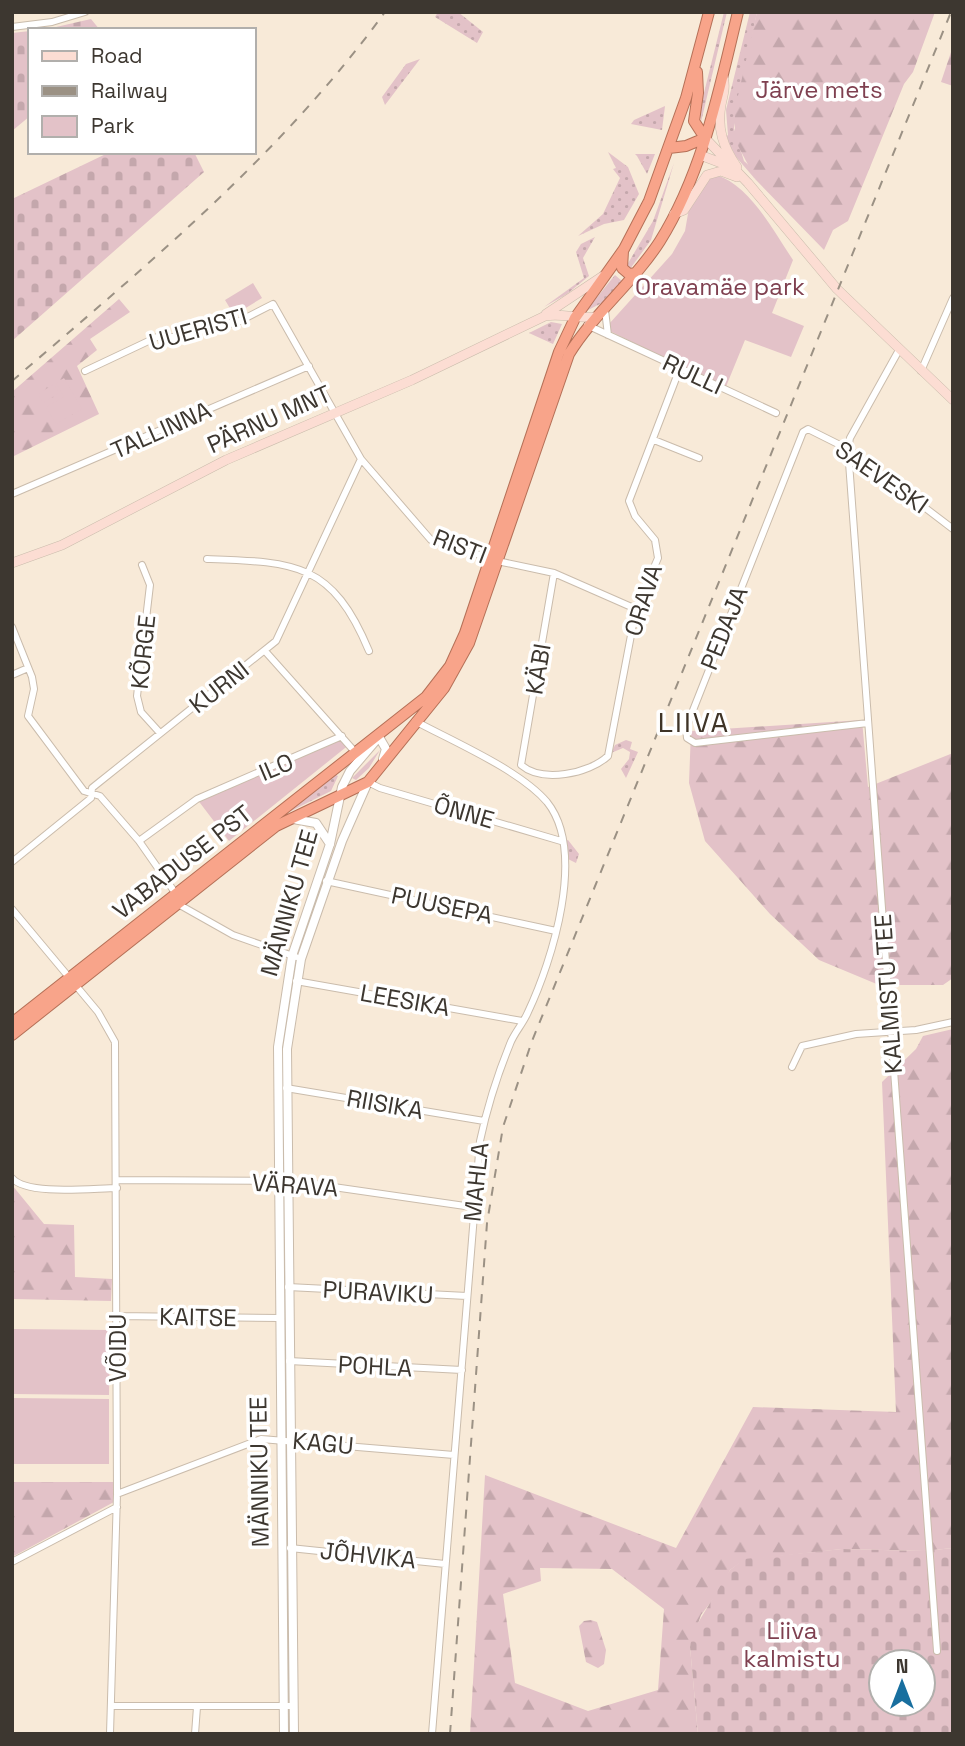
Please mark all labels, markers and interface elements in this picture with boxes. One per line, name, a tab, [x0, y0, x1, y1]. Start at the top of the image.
legend	[28, 28, 256, 154]
text: Road	[91, 42, 143, 69]
park label: Järve mets	[755, 74, 883, 105]
text: Railway	[91, 77, 168, 104]
text: Park	[91, 112, 135, 139]
park label: Oravamäe park	[635, 271, 805, 302]
street label: UUERISTI	[145, 300, 251, 358]
street label: RULLI	[658, 347, 728, 401]
street label: PÄRNU MNT	[202, 378, 336, 460]
street label: TALLINNA	[106, 394, 216, 466]
street label: SAEVESKI	[829, 434, 935, 520]
street label: RISTI	[429, 522, 491, 570]
street label: ORAVA	[617, 560, 669, 640]
street label: PEDAJA	[693, 582, 755, 674]
street label: KÕRGE	[124, 613, 162, 691]
street label: KÄBI	[518, 641, 558, 697]
street label: KURNI	[183, 654, 255, 720]
district label: LIIVA	[658, 704, 730, 740]
street label: ILO	[254, 746, 298, 788]
street label: ÕNNE	[430, 789, 498, 835]
street label: VABADUSE PST	[106, 798, 258, 926]
street label: MÄNNIKU TEE	[253, 826, 325, 980]
street label: PUUSEPA	[389, 879, 495, 931]
street label: KALMISTU TEE	[867, 913, 909, 1075]
street label: LEESIKA	[358, 977, 452, 1023]
street label: RIISIKA	[344, 1082, 426, 1126]
street label: MAHLA	[456, 1141, 496, 1223]
street label: VÄRAVA	[251, 1167, 339, 1203]
street label: PURAVIKU	[322, 1274, 434, 1310]
street label: KAITSE	[159, 1301, 237, 1333]
street label: VÕIDU	[102, 1314, 133, 1382]
street label: POHLA	[337, 1349, 413, 1383]
street label: MÄNNIKU TEE	[242, 1396, 276, 1548]
street label: KAGU	[291, 1425, 355, 1461]
street label: JÕHVIKA	[319, 1535, 417, 1575]
park label: Liiva kalmistu	[744, 1615, 840, 1674]
north arrow	[867, 1648, 937, 1718]
text: N	[896, 1654, 908, 1679]

